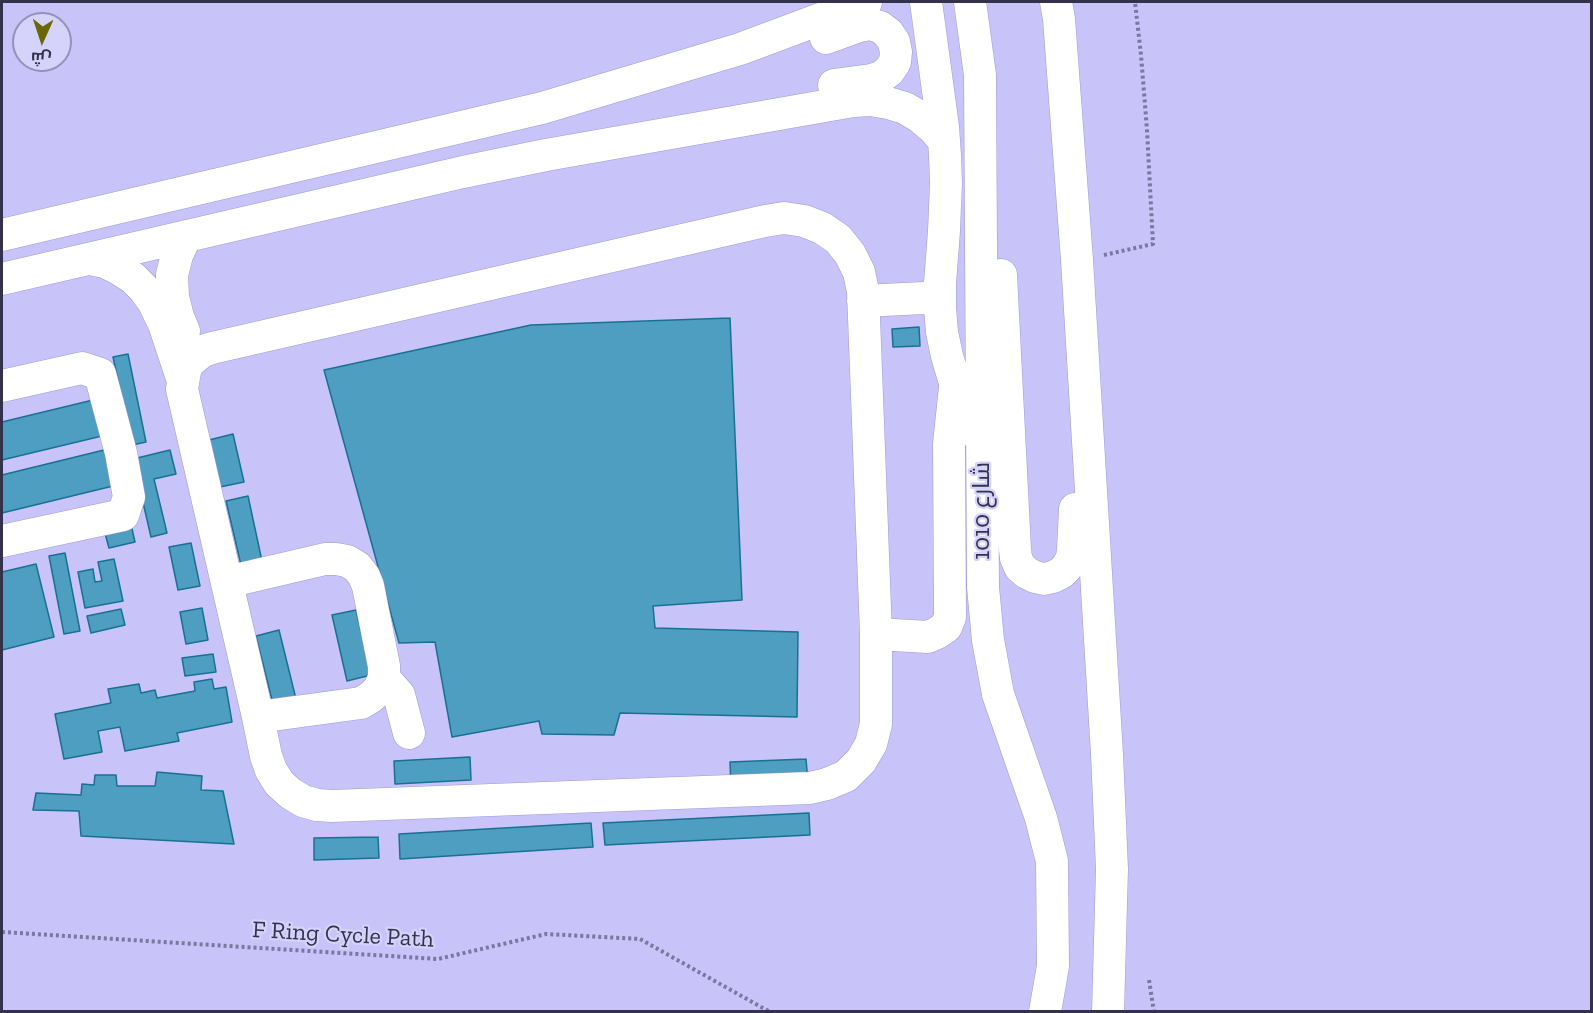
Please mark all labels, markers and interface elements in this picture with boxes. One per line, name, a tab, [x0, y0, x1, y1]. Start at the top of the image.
north arrow	[12, 12, 72, 72]
text: ش	[30, 48, 52, 69]
street label: شارع 1010	[968, 462, 996, 560]
street label: F Ring Cycle Path	[251, 916, 435, 954]

